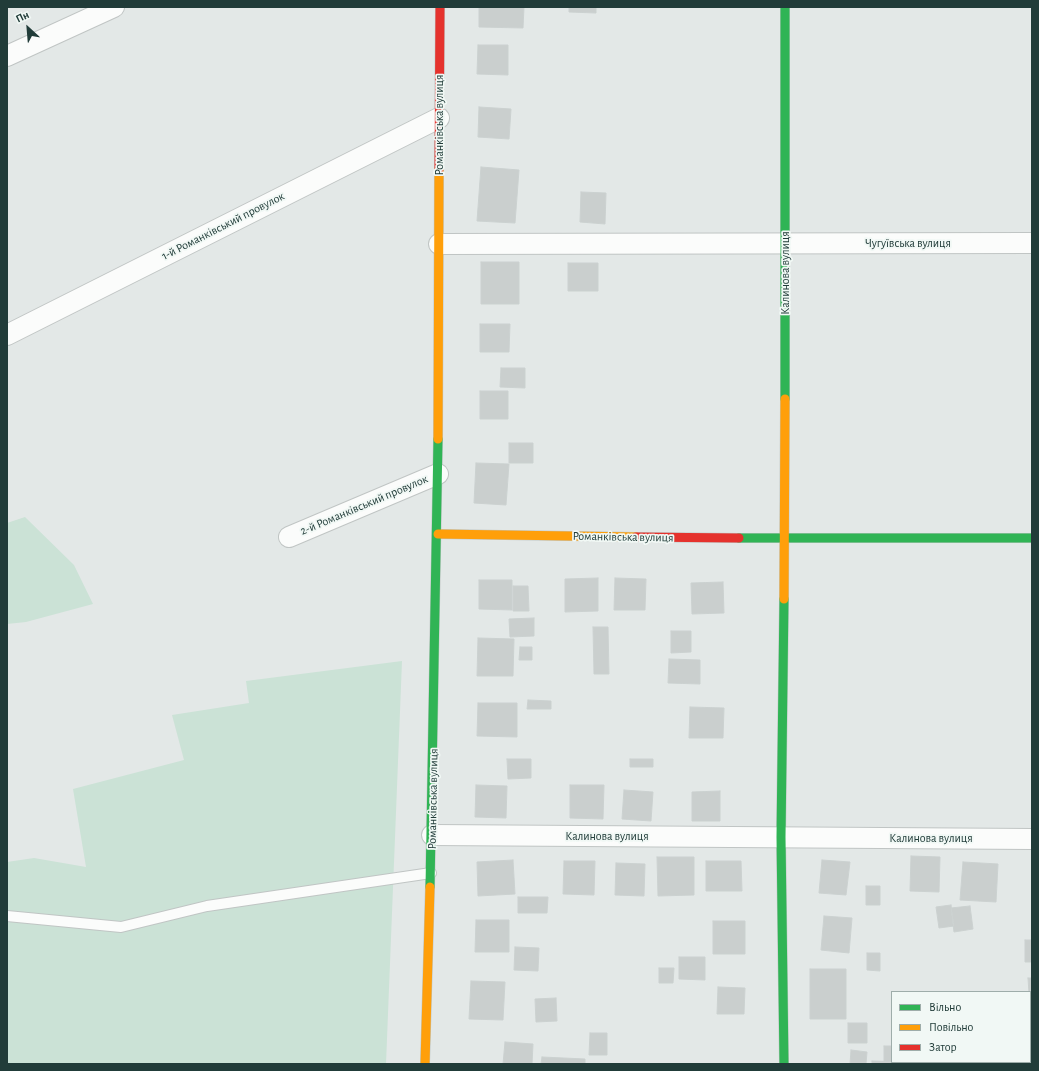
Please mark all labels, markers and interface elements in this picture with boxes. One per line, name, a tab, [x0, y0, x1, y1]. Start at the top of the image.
north arrow	[8, 8, 48, 48]
text: Пн	[14, 9, 31, 25]
street label: Романківська вулиця	[432, 74, 446, 176]
street label: 1-й Романківський провулок	[159, 189, 287, 263]
street label: Калинова вулиця	[778, 231, 792, 315]
street label: Чугуївська вулиця	[865, 236, 951, 250]
street label: 2-й Романківський провулок	[298, 472, 430, 538]
street label: Романківська вулиця	[572, 529, 674, 545]
street label: Романківська вулиця	[425, 748, 441, 850]
street label: Калинова вулиця	[565, 829, 649, 843]
street label: Калинова вулиця	[889, 831, 973, 845]
legend	[891, 991, 1031, 1063]
text: Вільно	[929, 1001, 961, 1013]
text: Повільно	[929, 1021, 973, 1033]
text: Затор	[929, 1041, 957, 1053]

